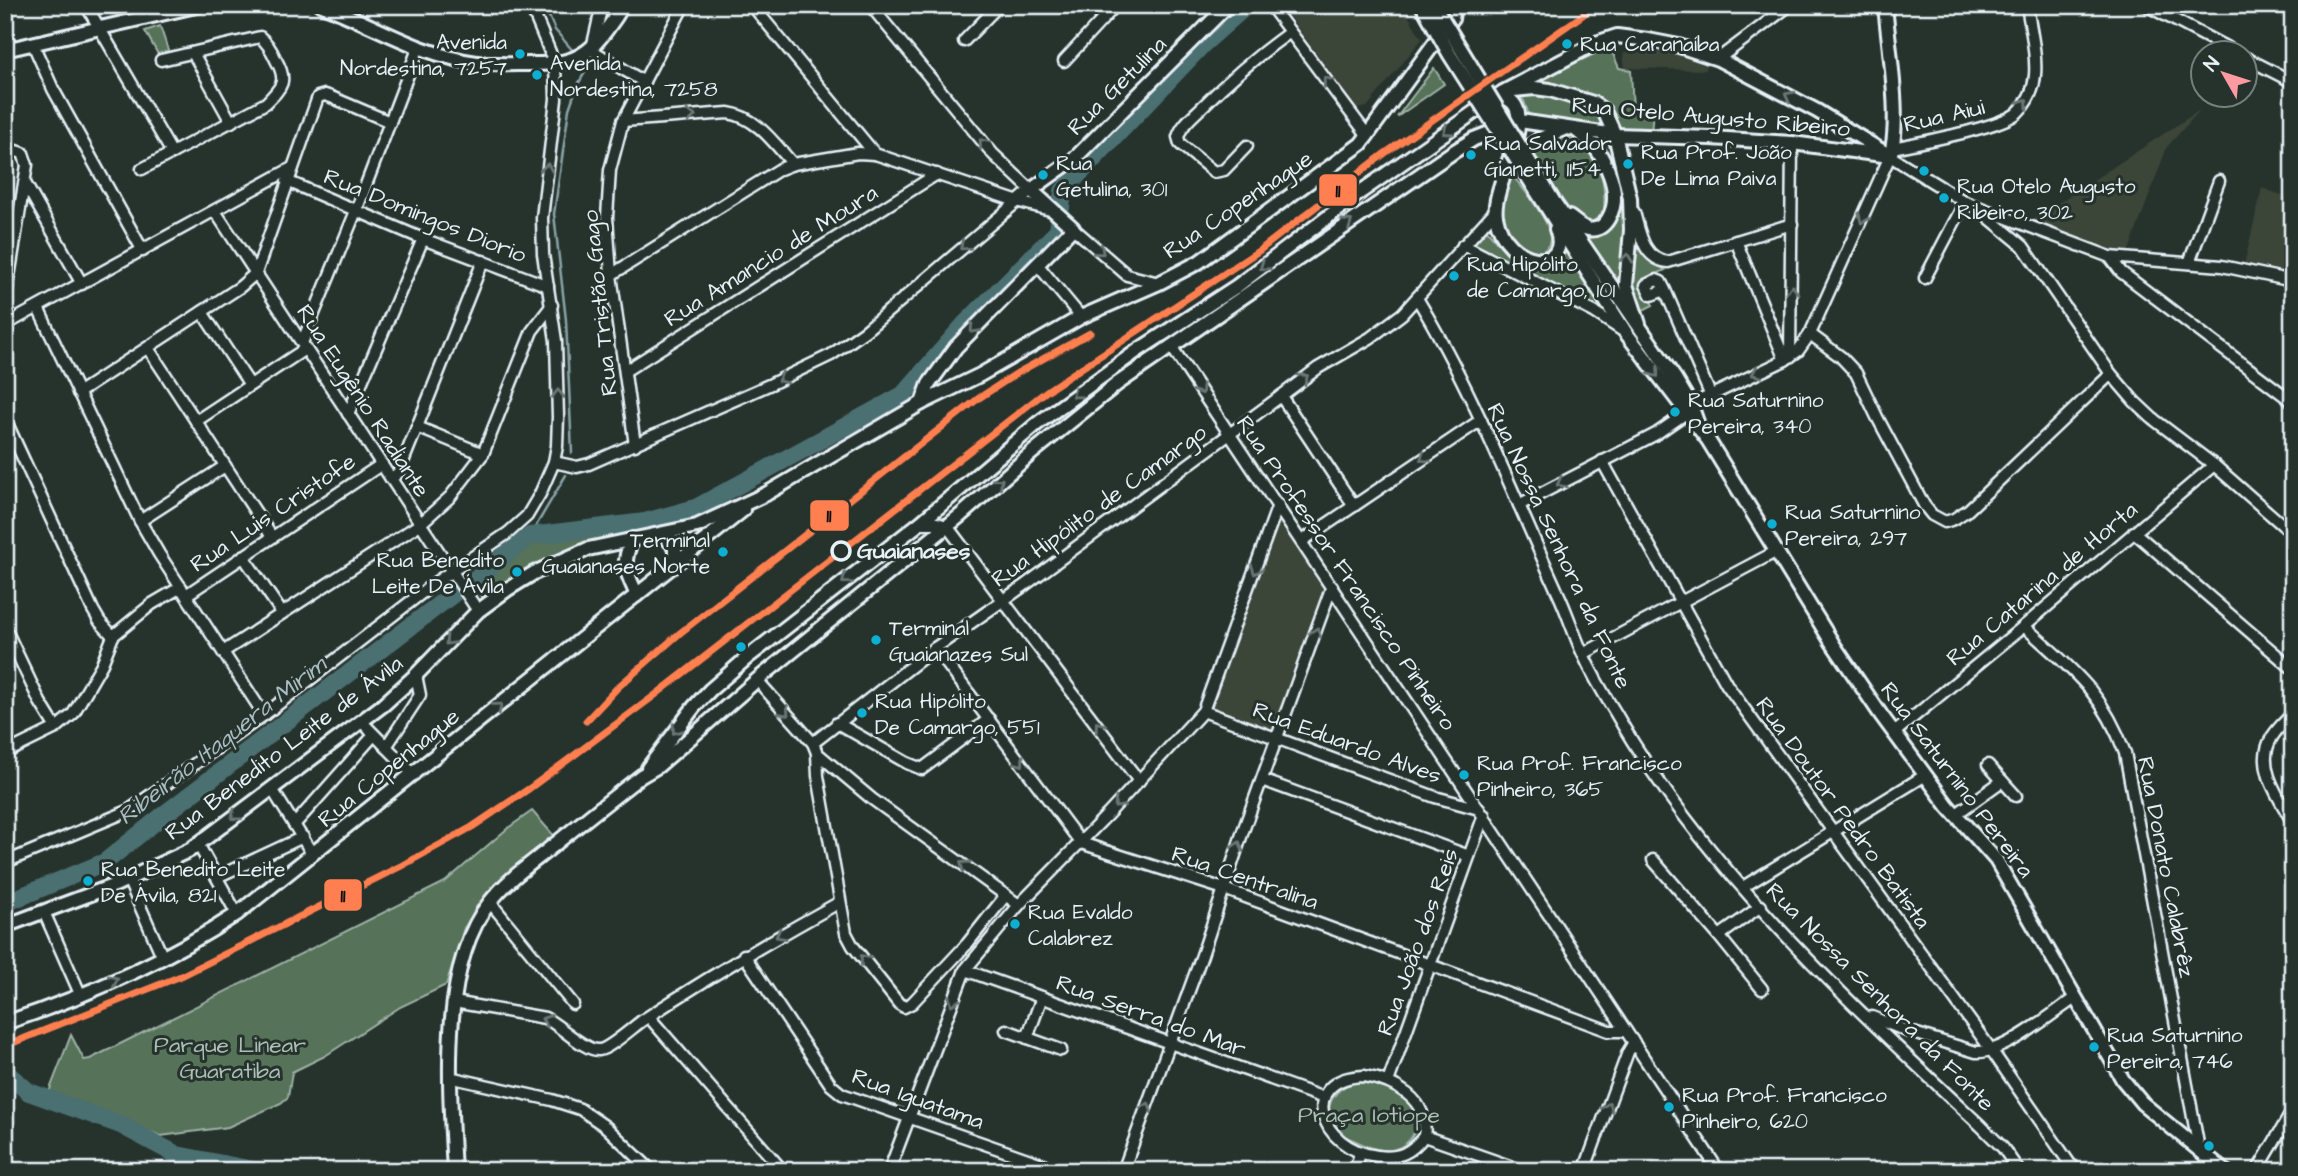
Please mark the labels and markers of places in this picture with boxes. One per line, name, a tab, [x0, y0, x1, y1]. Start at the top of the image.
place label: Avenida Nordestina, 7257	[340, 28, 507, 83]
place label: Rua Caranaíba	[1580, 30, 1720, 59]
marker: Rua Caranaíba	[1560, 37, 1574, 51]
marker: Avenida Nordestina, 7257	[513, 47, 527, 61]
place label: Avenida Nordestina, 7258	[550, 49, 718, 104]
marker: Avenida Nordestina, 7258	[530, 68, 544, 82]
place label: Rua Salvador Gianetti, 1154	[1484, 129, 1612, 184]
place label: Rua Prof. João De Lima Paiva	[1641, 138, 1792, 193]
marker: Rua Salvador Gianetti, 1154	[1464, 148, 1478, 162]
place label: Rua Getulina, 301	[1056, 149, 1168, 204]
marker: Rua Prof. João De Lima Paiva	[1621, 157, 1635, 171]
unlabelled marker	[1917, 164, 1931, 178]
marker: Rua Getulina, 301	[1036, 168, 1050, 182]
place label: Rua Otelo Augusto Ribeiro, 302	[1957, 172, 2136, 227]
marker: Rua Otelo Augusto Ribeiro, 302	[1937, 191, 1951, 205]
place label: Rua Hipólito de Camargo, 101	[1467, 250, 1615, 307]
marker: Rua Hipólito de Camargo, 101	[1447, 269, 1461, 283]
place label: Rua Saturnino Pereira, 340	[1688, 386, 1824, 441]
marker: Rua Saturnino Pereira, 340	[1668, 405, 1682, 419]
place label: Rua Saturnino Pereira, 297	[1785, 498, 1921, 553]
marker: Rua Saturnino Pereira, 297	[1765, 517, 1779, 531]
place label: Terminal Guaianases Norte	[542, 526, 710, 581]
place label: Guaianases	[857, 535, 971, 567]
marker: Guaianases	[831, 541, 851, 561]
marker: Terminal Guaianases Norte	[716, 545, 730, 559]
place label: Rua Benedito Leite De Ávila	[372, 546, 504, 601]
marker: Rua Benedito Leite De Ávila	[510, 565, 524, 579]
place label: Terminal Guaianazes Sul	[889, 614, 1028, 669]
marker: Terminal Guaianazes Sul	[869, 633, 883, 647]
unlabelled marker	[734, 640, 748, 654]
place label: Rua Hipólito De Camargo, 551	[875, 687, 1040, 744]
marker: Rua Hipólito De Camargo, 551	[855, 706, 869, 720]
place label: Rua Prof. Francisco Pinheiro, 365	[1477, 749, 1682, 804]
marker: Rua Prof. Francisco Pinheiro, 365	[1457, 768, 1471, 782]
place label: Rua Benedito Leite De Ávila, 821	[101, 855, 285, 910]
marker: Rua Benedito Leite De Ávila, 821	[81, 874, 95, 888]
place label: Rua Evaldo Calabrez	[1028, 898, 1133, 953]
marker: Rua Evaldo Calabrez	[1008, 917, 1022, 931]
place label: Rua Saturnino Pereira, 746	[2107, 1021, 2243, 1076]
marker: Rua Saturnino Pereira, 746	[2087, 1040, 2101, 1054]
place label: Rua Prof. Francisco Pinheiro, 620	[1682, 1081, 1887, 1136]
marker: Rua Prof. Francisco Pinheiro, 620	[1662, 1100, 1676, 1114]
unlabelled marker	[2202, 1139, 2216, 1153]

